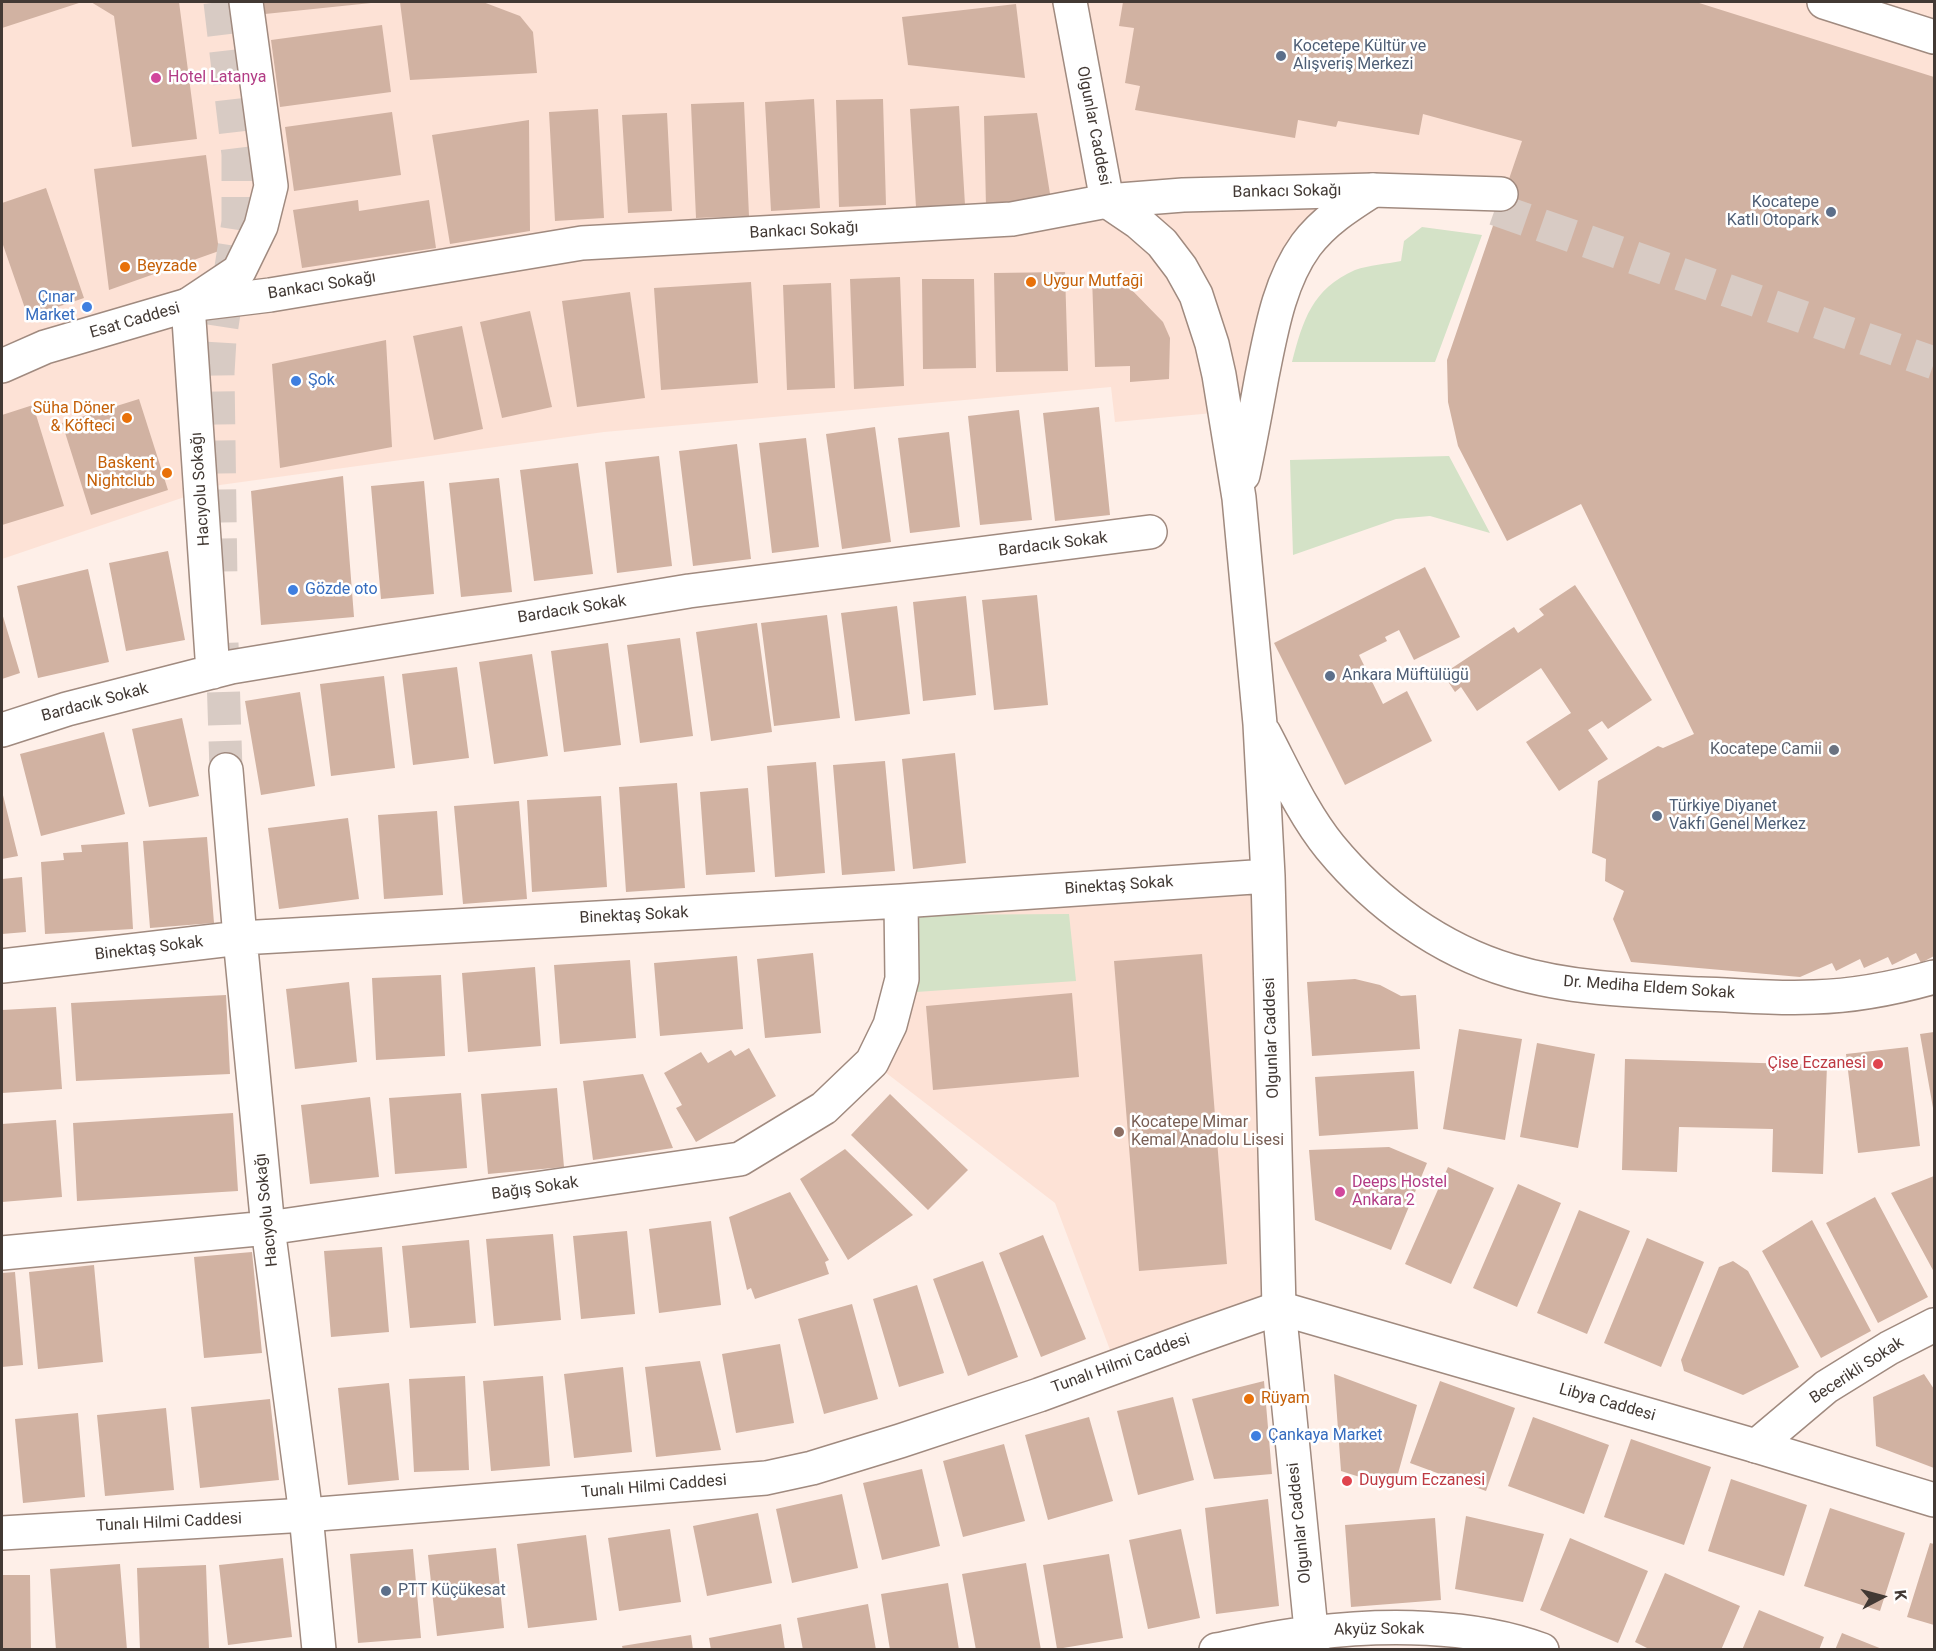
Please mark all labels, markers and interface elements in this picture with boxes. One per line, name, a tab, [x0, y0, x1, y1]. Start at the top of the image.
place label: Kocetepe Kültür ve Alışveriş Merkezi	[1293, 37, 1426, 75]
marker: Kocetepe Kültür ve Alışveriş Merkezi	[1274, 49, 1288, 63]
street label: Olgunlar Caddesi	[1072, 65, 1114, 187]
place label: Hotel Latanya	[168, 68, 266, 88]
marker: Hotel Latanya	[149, 71, 163, 85]
street label: Bankacı Sokağı	[1232, 181, 1342, 203]
place label: Kocatepe Katlı Otopark	[1727, 193, 1819, 231]
marker: Kocatepe Katlı Otopark	[1824, 205, 1838, 219]
street label: Bankacı Sokağı	[749, 219, 859, 243]
place label: Beyzade	[137, 257, 197, 277]
marker: Beyzade	[118, 260, 132, 274]
street label: Bankacı Sokağı	[267, 268, 377, 304]
place label: Uygur Mutfaği	[1043, 272, 1143, 292]
marker: Uygur Mutfaği	[1024, 275, 1038, 289]
place label: Çınar Market	[25, 288, 75, 326]
street label: Esat Caddesi	[88, 299, 182, 343]
marker: Çınar Market	[80, 300, 94, 314]
place label: Şok	[308, 371, 335, 391]
marker: Şok	[289, 374, 303, 388]
place label: Süha Döner & Köfteci	[33, 399, 115, 437]
marker: Süha Döner & Köfteci	[120, 411, 134, 425]
street label: Hacıyolu Sokağı	[187, 431, 215, 547]
place label: Baskent Nightclub	[87, 454, 155, 492]
marker: Baskent Nightclub	[160, 466, 174, 480]
street label: Bardacık Sokak	[997, 529, 1109, 561]
place label: Gözde oto	[305, 580, 378, 600]
marker: Gözde oto	[286, 583, 300, 597]
street label: Bardacık Sokak	[516, 592, 628, 628]
place label: Ankara Müftülügü	[1342, 666, 1469, 686]
marker: Ankara Müftülügü	[1323, 669, 1337, 683]
street label: Bardacık Sokak	[40, 680, 150, 726]
place label: Kocatepe Camii	[1710, 740, 1822, 760]
marker: Kocatepe Camii	[1827, 743, 1841, 757]
place label: Türkiye Diyanet Vakfı Genel Merkez	[1669, 797, 1806, 835]
marker: Türkiye Diyanet Vakfı Genel Merkez	[1650, 809, 1664, 823]
street label: Binektaş Sokak	[1064, 873, 1174, 899]
street label: Binektaş Sokak	[579, 904, 689, 928]
street label: Binektaş Sokak	[94, 933, 204, 965]
street label: Dr. Mediha Eldem Sokak	[1563, 972, 1735, 1004]
street label: Olgunlar Caddesi	[1260, 977, 1284, 1099]
place label: Çise Eczanesi	[1768, 1054, 1866, 1074]
marker: Çise Eczanesi	[1871, 1057, 1885, 1071]
place label: Kocatepe Mimar Kemal Anadolu Lisesi	[1131, 1113, 1284, 1151]
marker: Kocatepe Mimar Kemal Anadolu Lisesi	[1112, 1125, 1126, 1139]
street label: Hacıyolu Sokağı	[251, 1152, 283, 1268]
street label: Bağış Sokak	[490, 1173, 580, 1205]
place label: Deeps Hostel Ankara 2	[1352, 1173, 1447, 1211]
marker: Deeps Hostel Ankara 2	[1333, 1185, 1347, 1199]
street label: Tunalı Hilmi Caddesi	[1049, 1330, 1193, 1398]
street label: Becerikli Sokak	[1806, 1334, 1908, 1408]
street label: Libya Caddesi	[1557, 1380, 1657, 1426]
place label: Rüyam	[1261, 1389, 1310, 1409]
marker: Rüyam	[1242, 1392, 1256, 1406]
place label: Çankaya Market	[1268, 1426, 1383, 1446]
marker: Çankaya Market	[1249, 1429, 1263, 1443]
street label: Olgunlar Caddesi	[1284, 1462, 1316, 1584]
street label: Tunalı Hilmi Caddesi	[581, 1471, 727, 1503]
place label: Duygum Eczanesi	[1359, 1471, 1485, 1491]
marker: Duygum Eczanesi	[1340, 1474, 1354, 1488]
street label: Tunalı Hilmi Caddesi	[96, 1510, 242, 1536]
north arrow	[1852, 1567, 1912, 1627]
place label: PTT Küçükesat	[398, 1581, 506, 1601]
marker: PTT Küçükesat	[379, 1584, 393, 1598]
text: K	[1890, 1589, 1910, 1601]
street label: Akyüz Sokak	[1334, 1620, 1424, 1640]

